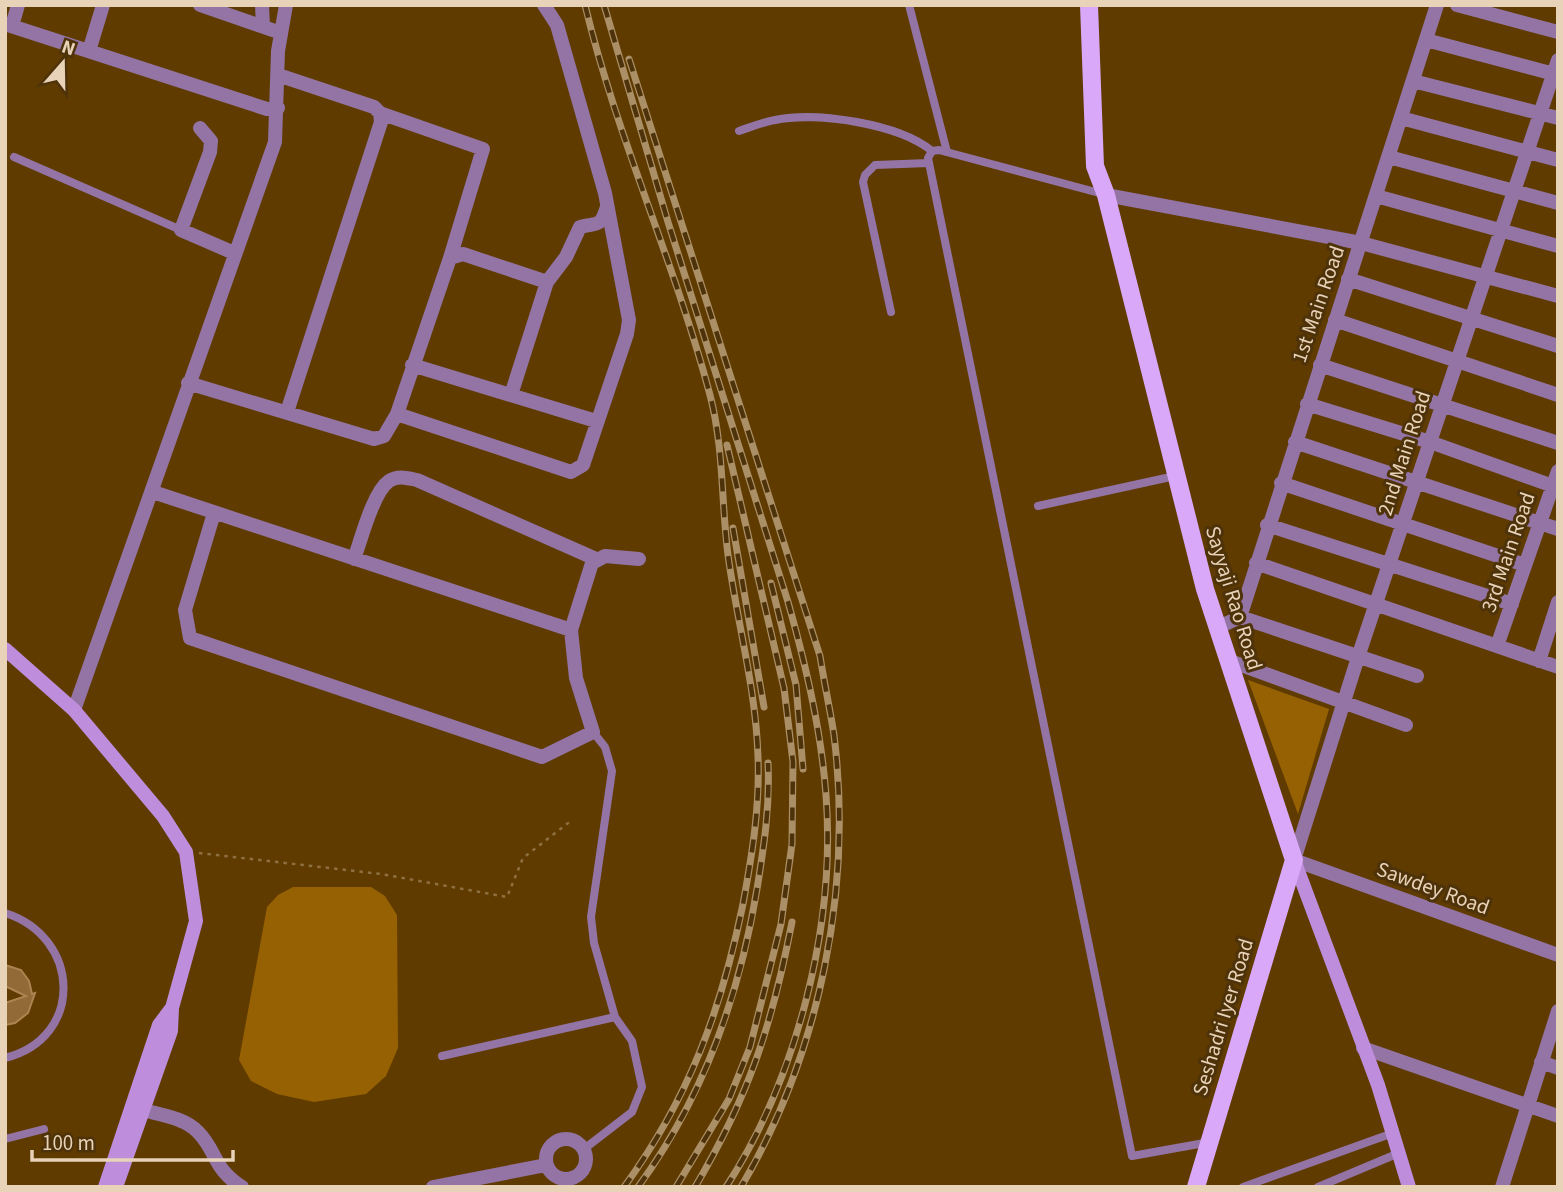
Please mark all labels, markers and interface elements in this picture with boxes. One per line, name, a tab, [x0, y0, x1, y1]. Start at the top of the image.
north arrow	[28, 28, 98, 98]
text: N	[58, 34, 79, 63]
street label: 1st Main Road	[1284, 241, 1352, 367]
street label: 2nd Main Road	[1370, 387, 1438, 519]
street label: 3rd Main Road	[1473, 488, 1543, 616]
street label: Sayyaji Rao Road	[1198, 522, 1270, 674]
street label: Sawdey Road	[1372, 854, 1494, 922]
street label: Seshadri Iyer Road	[1185, 935, 1261, 1099]
scale bar	[32, 1118, 233, 1162]
text: 100 m	[42, 1128, 95, 1158]

